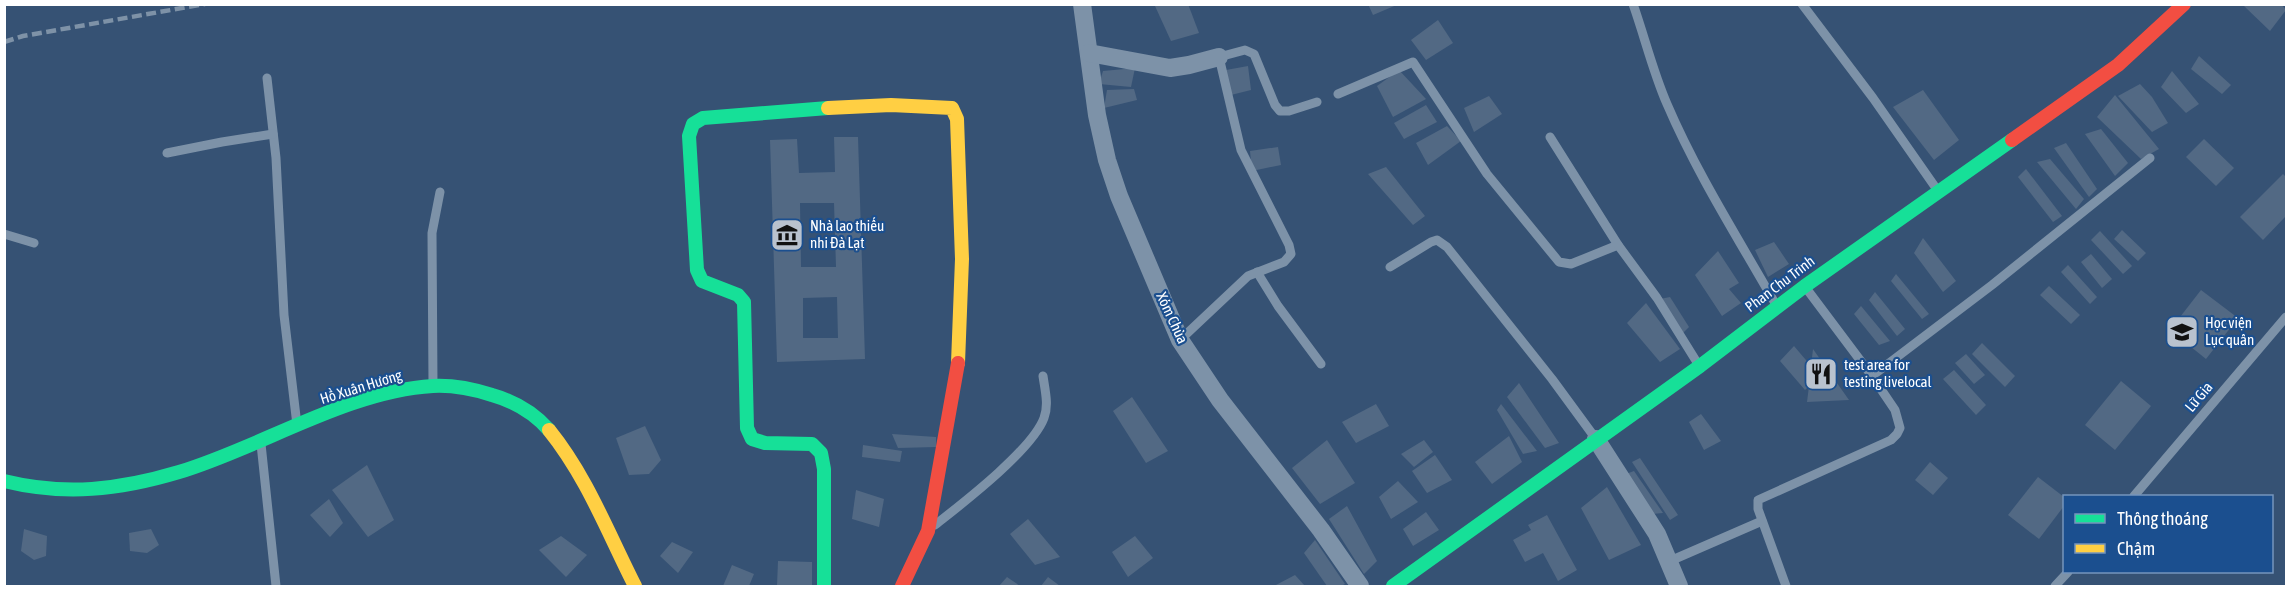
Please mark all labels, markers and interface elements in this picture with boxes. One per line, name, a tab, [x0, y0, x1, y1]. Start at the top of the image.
museum icon: Nhà lao thiếu nhi Đà Lạt	[769, 217, 805, 253]
place label: Nhà lao thiếu nhi Đà Lạt	[810, 217, 884, 251]
street label: Phan Chu Trinh	[1742, 252, 1818, 315]
street label: Xóm Chùa	[1153, 289, 1192, 346]
school or university icon: Học viện Lục quân	[2164, 314, 2200, 350]
place label: Học viện Lục quân	[2205, 314, 2254, 348]
restaurant icon: test area for testing livelocal	[1803, 356, 1839, 392]
place label: test area for testing livelocal	[1844, 356, 1931, 390]
street label: Hồ Xuân Hương	[318, 366, 404, 407]
street label: Lữ Gia	[2181, 378, 2216, 415]
legend	[2063, 495, 2273, 573]
text: Thông thoáng	[2117, 508, 2208, 529]
text: Chậm	[2117, 538, 2155, 559]

